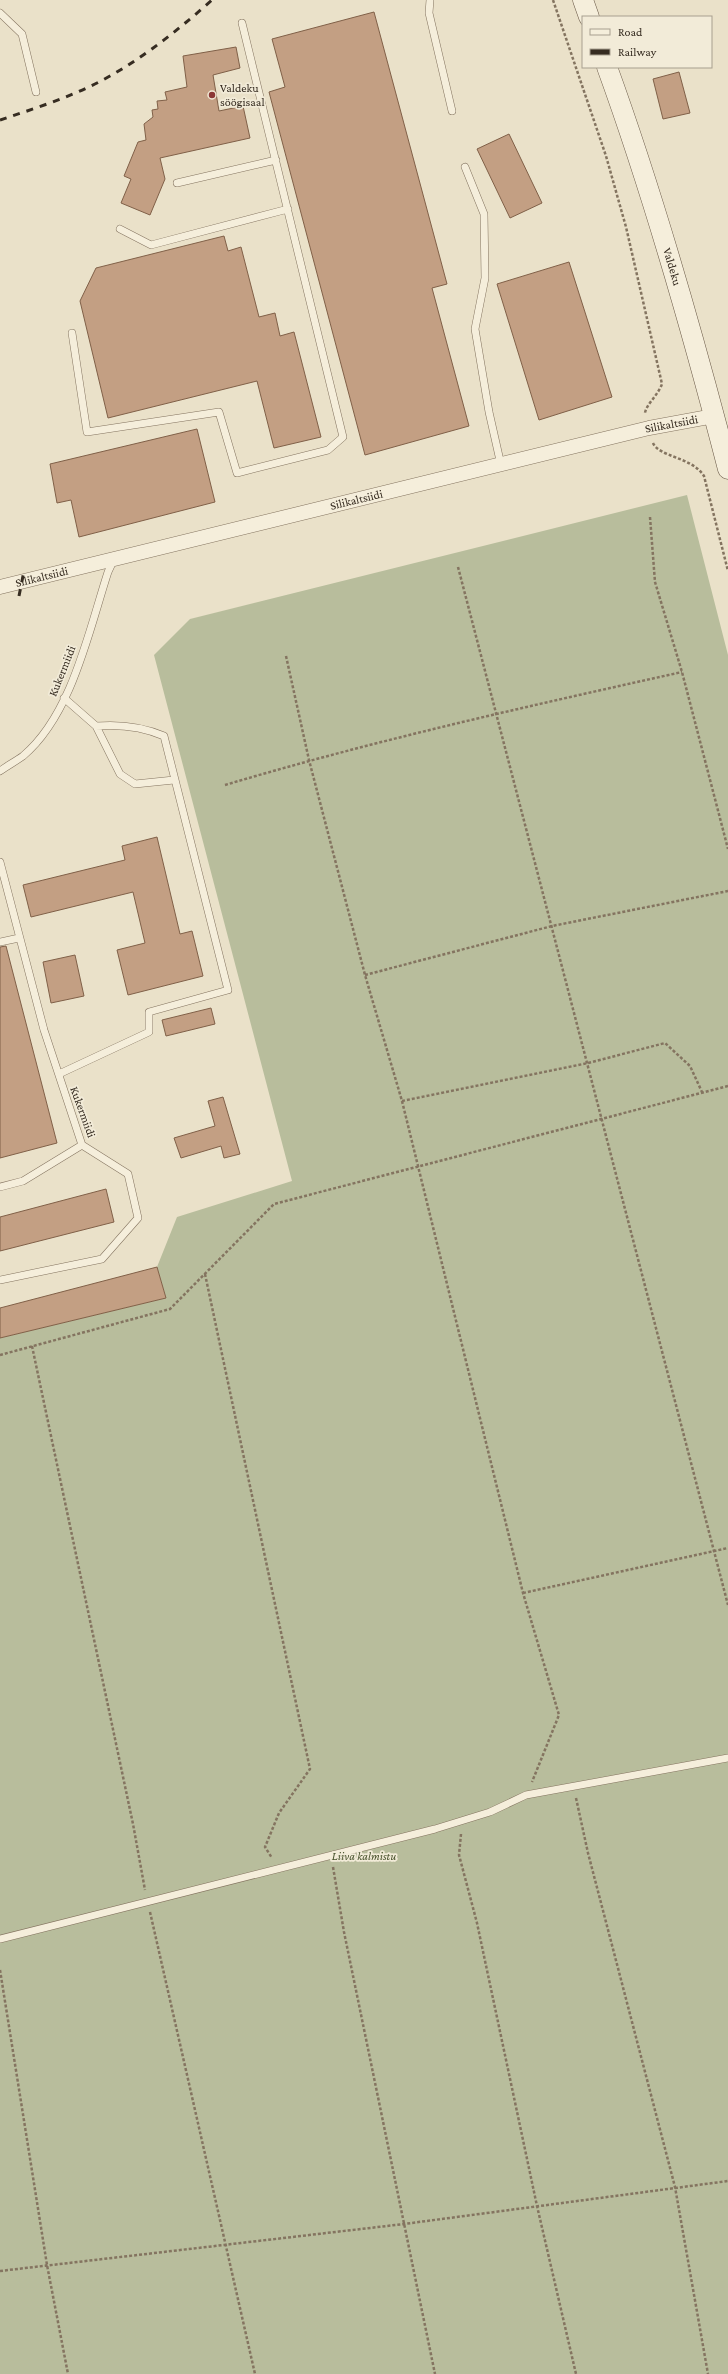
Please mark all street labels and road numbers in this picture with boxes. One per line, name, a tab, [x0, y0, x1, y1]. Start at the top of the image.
street label: Valdeku	[660, 246, 685, 288]
street label: Silikaltsiidi	[643, 412, 699, 436]
street label: Silikaltsiidi	[329, 486, 384, 513]
street label: Silikaltsiidi	[14, 564, 70, 590]
street label: Kukermiidi	[45, 644, 79, 698]
street label: Kukermiidi	[67, 1084, 99, 1140]

